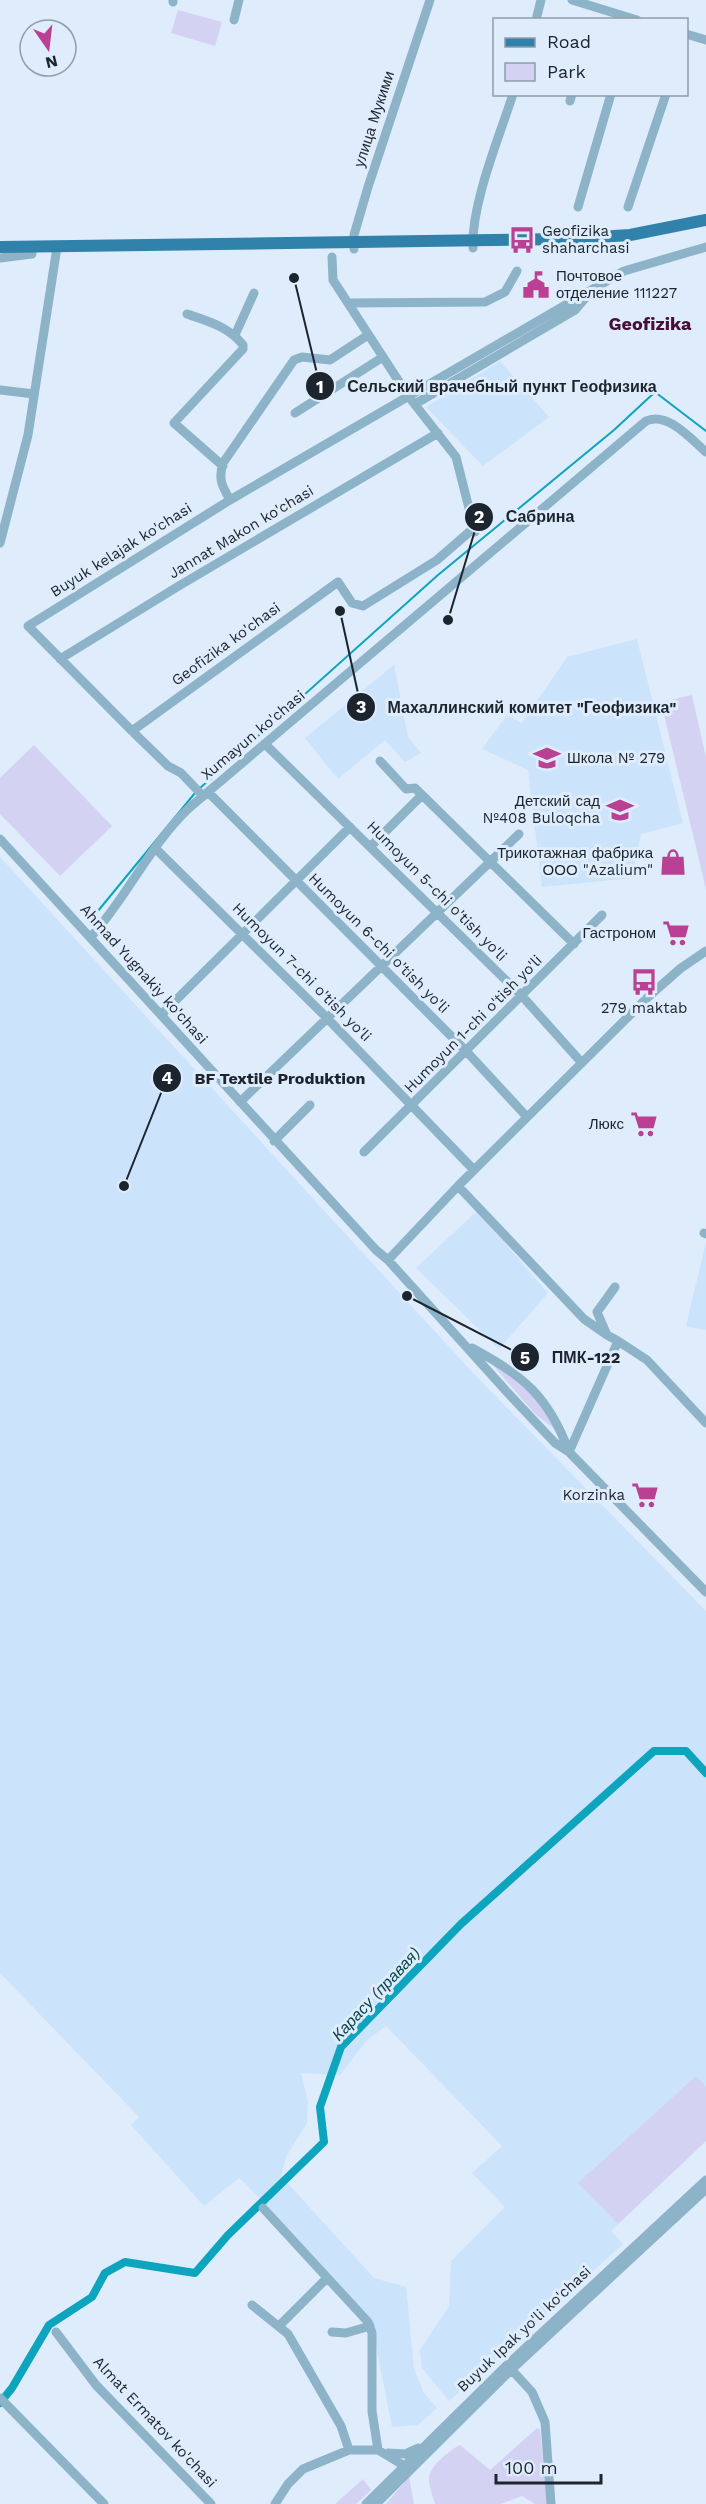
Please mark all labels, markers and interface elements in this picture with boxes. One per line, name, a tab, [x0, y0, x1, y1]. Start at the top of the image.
north arrow	[18, 18, 78, 78]
legend	[493, 18, 688, 96]
text: Road	[547, 31, 591, 52]
text: N	[43, 51, 60, 73]
text: Park	[547, 61, 586, 82]
street label: улица Мукими	[350, 69, 398, 169]
place label: Geofizika shaharchasi	[542, 222, 629, 257]
bus stop icon: Geofizika shaharchasi	[507, 225, 537, 255]
place label: Почтовое отделение 111227	[556, 267, 677, 302]
public building icon: Почтовое отделение 111227	[521, 270, 551, 300]
district label: Geofizika	[609, 313, 692, 334]
callout: Сельский врачебный пункт Геофизика	[305, 369, 668, 403]
text: 1	[316, 376, 324, 397]
text: Сельский врачебный пункт Геофизика	[347, 377, 657, 396]
street label: Jannat Makon ko'chasi	[165, 482, 317, 582]
street label: Buyuk kelajak ko'chasi	[47, 499, 195, 601]
callout: Сабрина	[464, 500, 586, 534]
text: 2	[474, 506, 484, 527]
text: Сабрина	[506, 507, 574, 526]
street label: Geofizika ko'chasi	[168, 598, 284, 690]
street label: Xumayun ko'chasi	[197, 686, 309, 784]
callout: Махаллинский комитет "Геофизика"	[346, 690, 689, 724]
text: 3	[356, 696, 366, 717]
text: Махаллинский комитет "Геофизика"	[388, 698, 676, 717]
school or university icon: Школа № 279	[532, 743, 562, 773]
place label: Школа № 279	[567, 749, 665, 767]
place label: Детский сад №408 Buloqcha	[483, 792, 601, 827]
school or university icon: Детский сад №408 Buloqcha	[605, 795, 635, 825]
street label: Humoyun 5-chi o'tish yo'li	[363, 817, 511, 965]
place label: Трикотажная фабрика ООО "Azalium"	[497, 844, 654, 879]
shop icon: Трикотажная фабрика ООО "Azalium"	[658, 847, 688, 877]
street label: Humoyun 6-chi o'tish yo'li	[305, 869, 453, 1017]
street label: Humoyun 7-chi o'tish yo'li	[229, 899, 375, 1045]
street label: Ahmad Yugnakiy ko'chasi	[76, 900, 212, 1048]
supermarket icon: Гастроном	[661, 918, 691, 948]
place label: Гастроном	[582, 924, 656, 942]
street label: Humoyun 1-chi o'tish yo'li	[400, 951, 546, 1097]
bus stop icon: 279 maktab	[629, 967, 659, 997]
place label: 279 maktab	[601, 999, 687, 1017]
callout: BF Textile Produktion	[152, 1061, 377, 1095]
text: 4	[161, 1067, 173, 1088]
text: BF Textile Produktion	[195, 1069, 365, 1088]
supermarket icon: Люкс	[629, 1109, 659, 1139]
place label: Люкс	[589, 1115, 624, 1133]
callout: ПМК-122	[510, 1340, 632, 1374]
text: 5	[520, 1347, 530, 1368]
text: ПМК-122	[552, 1348, 620, 1367]
supermarket icon: Korzinka	[630, 1480, 660, 1510]
place label: Korzinka	[563, 1486, 626, 1504]
water label: Карасу (правая)	[328, 1944, 424, 2044]
street label: Buyuk Ipak yo'li ko'chasi	[453, 2262, 595, 2396]
street label: Almat Ermatov ko'chasi	[90, 2353, 220, 2491]
scale bar	[496, 2447, 601, 2485]
text: 100 m	[505, 2457, 558, 2478]

